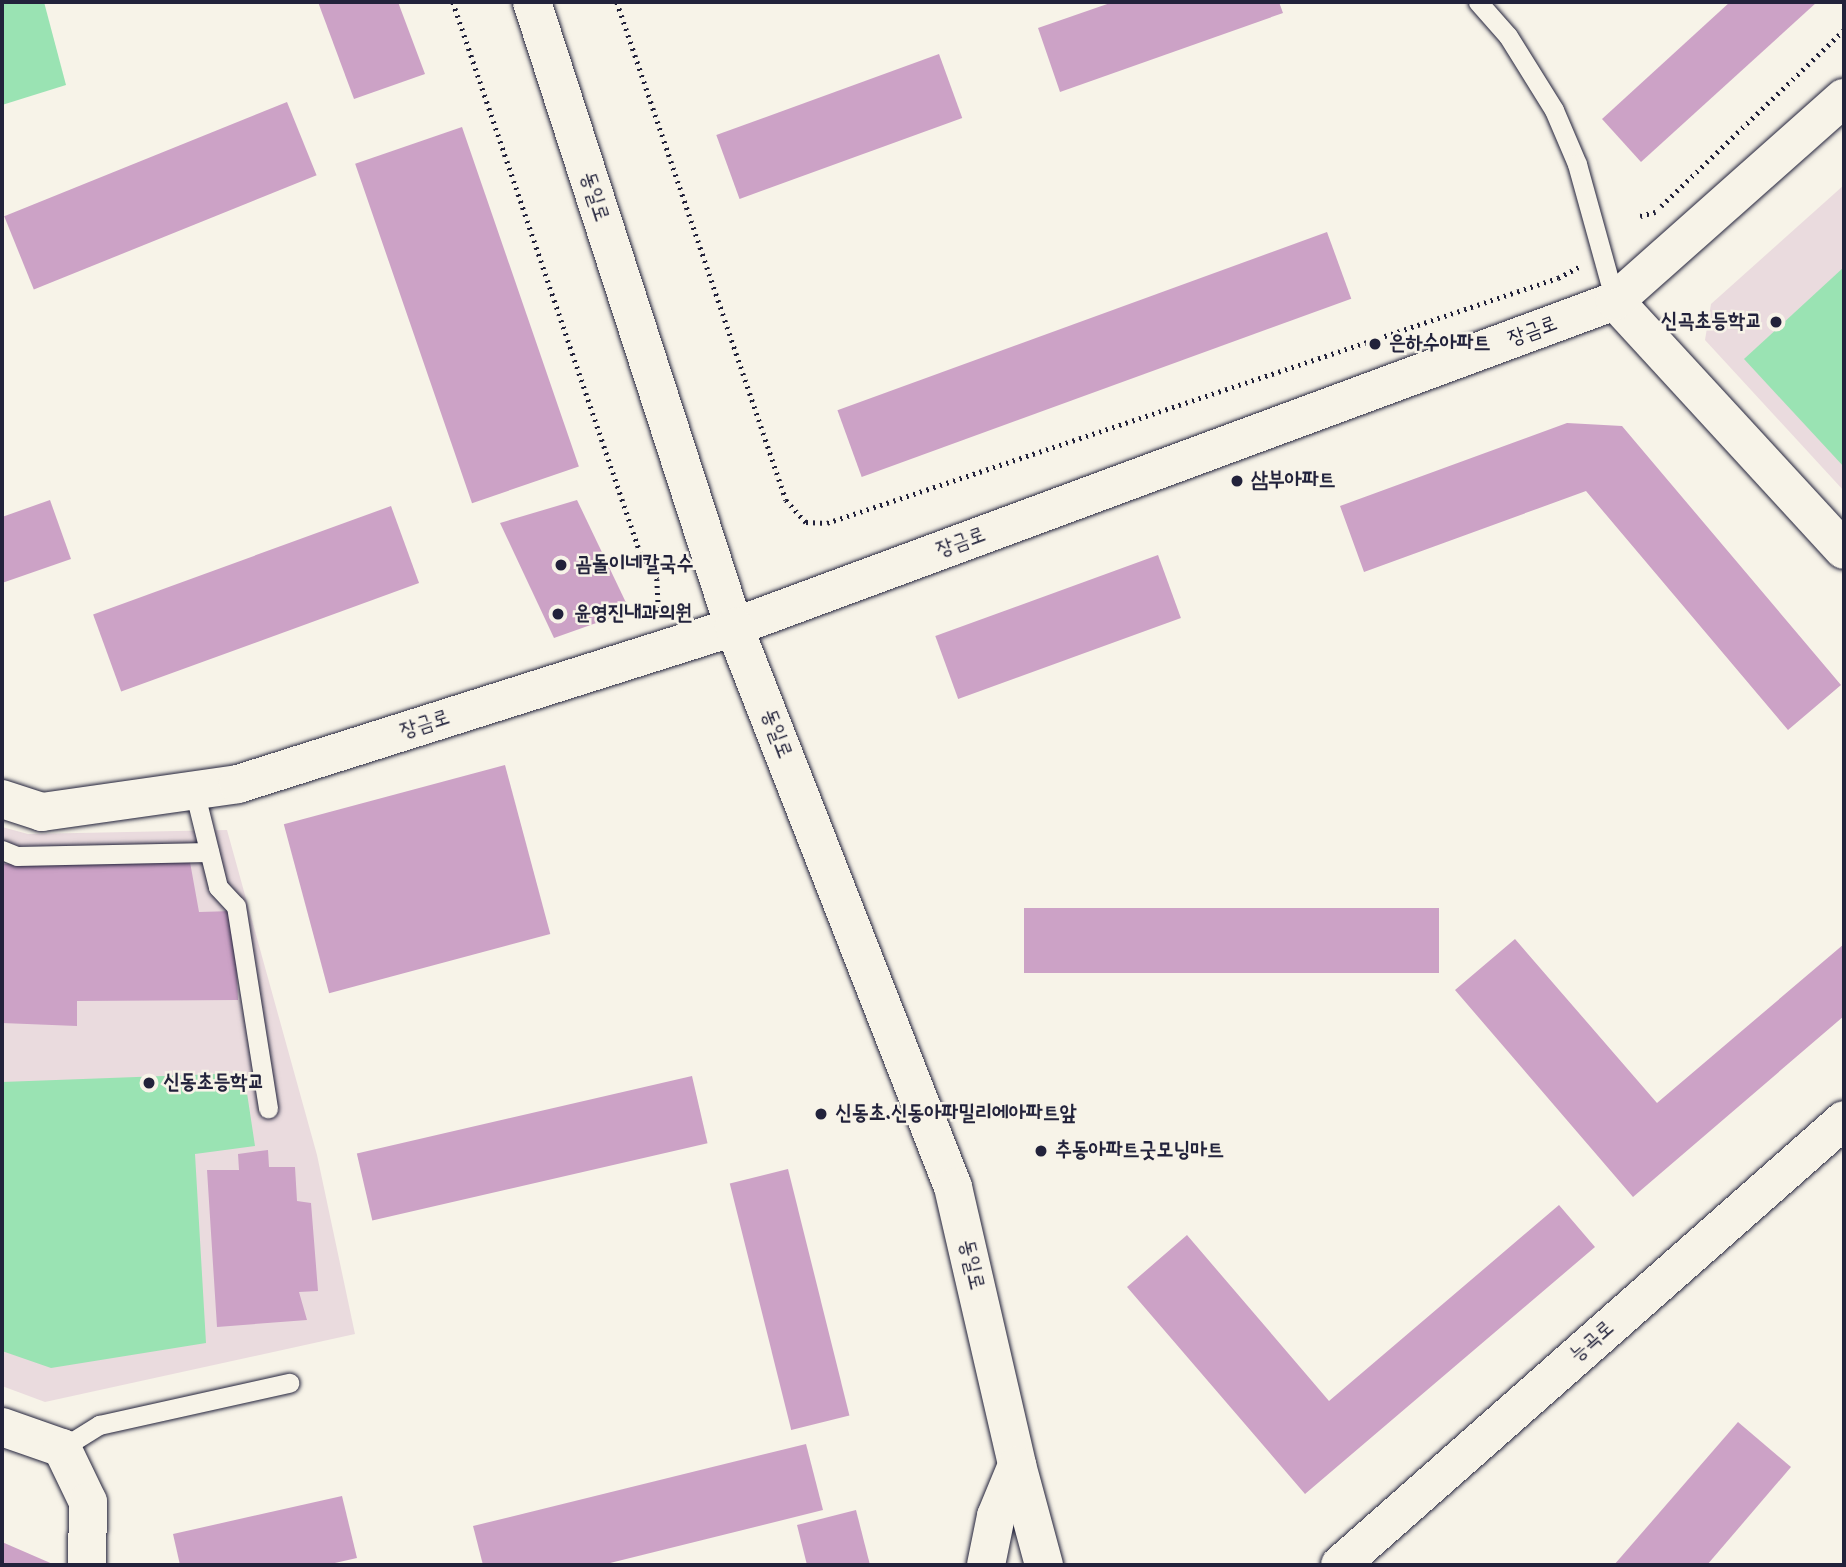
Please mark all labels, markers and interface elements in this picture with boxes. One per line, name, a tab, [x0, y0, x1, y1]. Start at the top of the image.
street label: 동일로	[574, 169, 614, 225]
place label: 신곡초등학교	[1661, 309, 1762, 335]
street label: 장금로	[1505, 311, 1561, 353]
marker: 신곡초등학교	[1768, 314, 1784, 330]
place label: 은하수아파트	[1389, 331, 1490, 357]
marker: 은하수아파트	[1367, 336, 1383, 352]
place label: 삼부아파트	[1251, 468, 1335, 494]
marker: 삼부아파트	[1229, 473, 1245, 489]
street label: 장금로	[933, 522, 989, 564]
place label: 곰돌이네칼국수	[575, 552, 693, 578]
marker: 곰돌이네칼국수	[553, 557, 569, 573]
place label: 윤영진내과의원	[574, 601, 692, 627]
marker: 윤영진내과의원	[548, 604, 568, 624]
street label: 장금로	[397, 705, 453, 745]
street label: 동일로	[755, 706, 797, 762]
place label: 신동초등학교	[163, 1070, 264, 1096]
marker: 신동초등학교	[141, 1075, 157, 1091]
place label: 신동초.신동아파밀리에아파트앞	[835, 1101, 1077, 1127]
marker: 신동초.신동아파밀리에아파트앞	[813, 1106, 829, 1122]
place label: 추동아파트굿모닝마트	[1055, 1138, 1224, 1164]
marker: 추동아파트굿모닝마트	[1033, 1143, 1049, 1159]
street label: 동일로	[953, 1237, 989, 1293]
street label: 능곡로	[1565, 1316, 1619, 1368]

